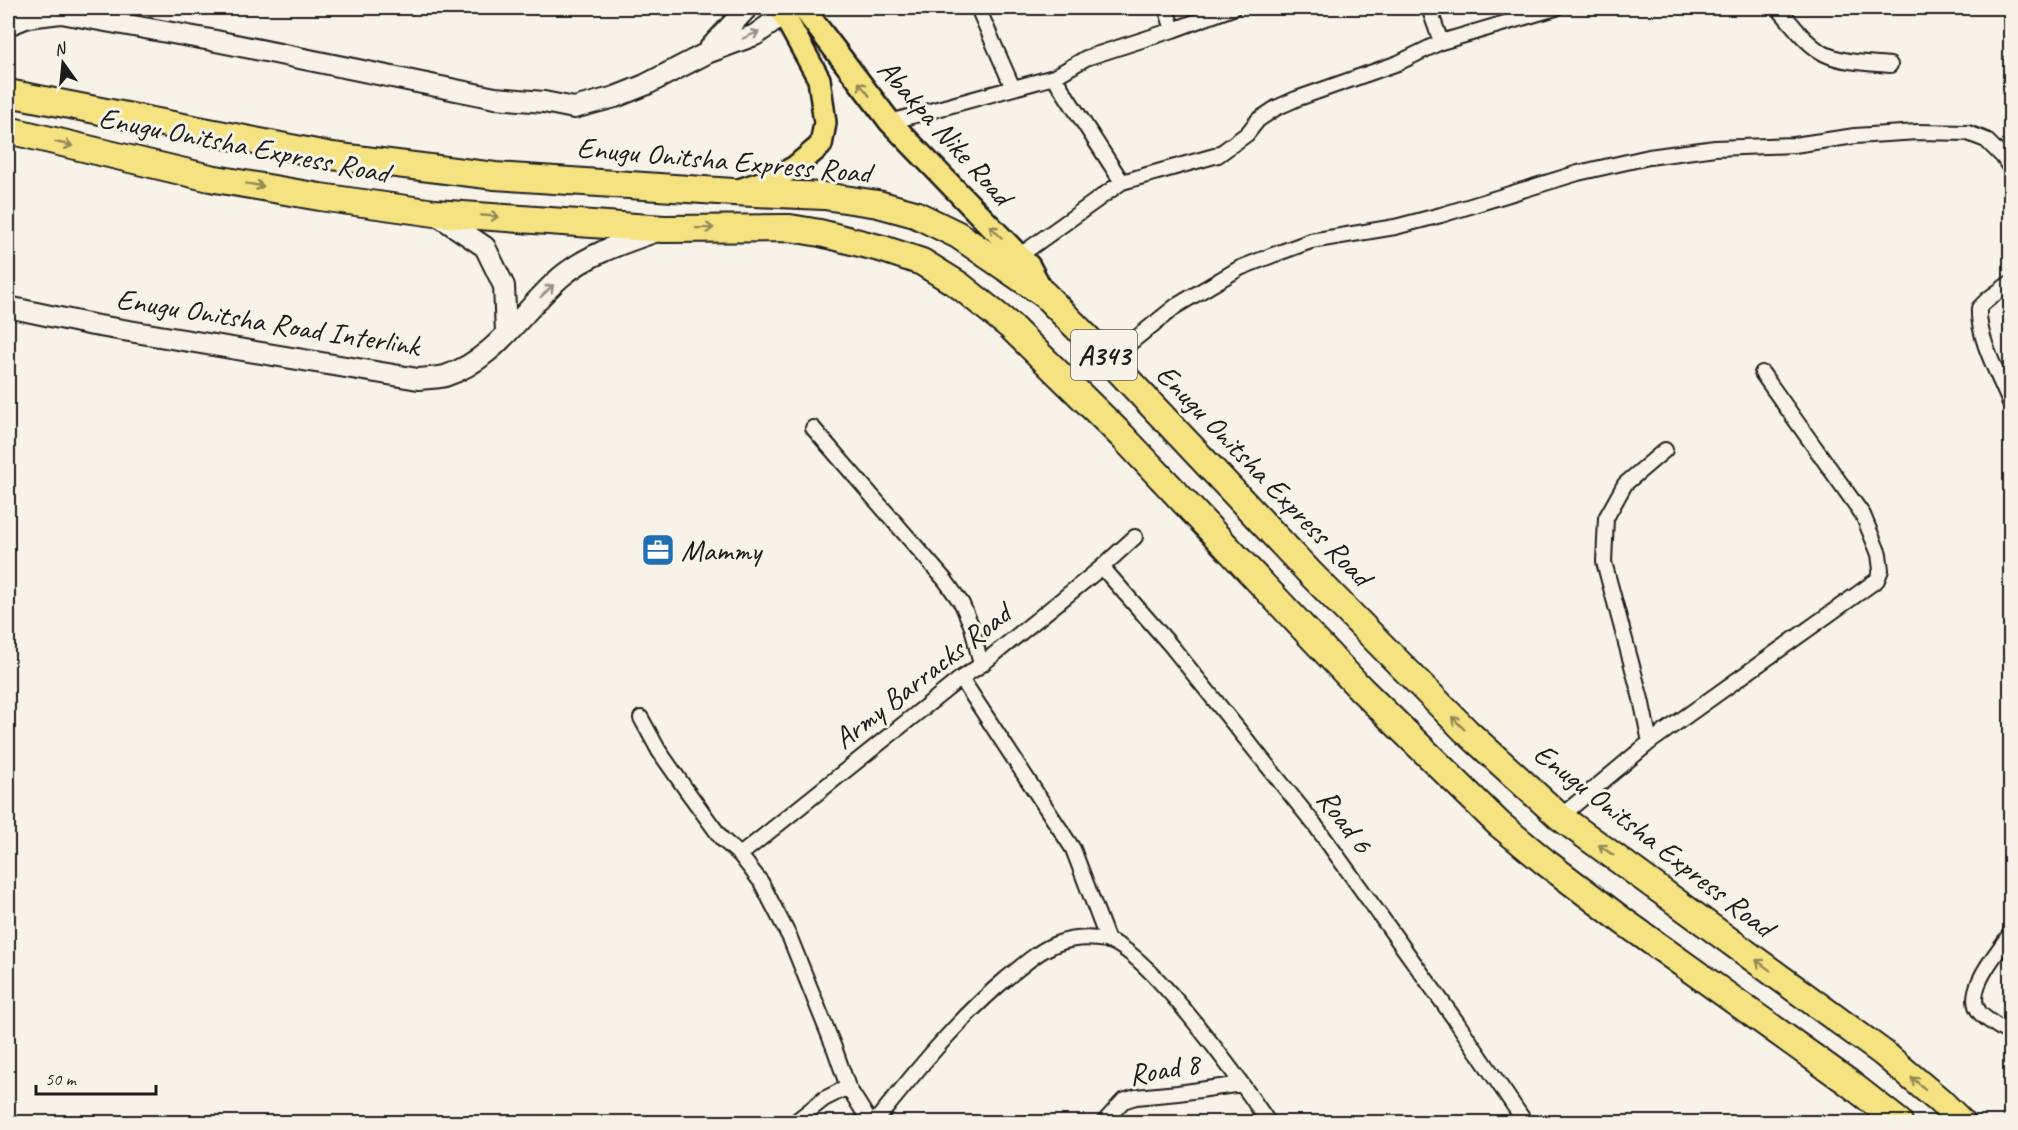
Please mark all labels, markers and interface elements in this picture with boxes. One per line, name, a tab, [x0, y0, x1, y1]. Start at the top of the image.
one-way arrow	[741, 29, 759, 41]
north arrow	[33, 33, 93, 93]
text: N	[52, 38, 70, 60]
street label: Abakpa Nike Road	[869, 51, 1023, 216]
one-way arrow	[857, 81, 870, 97]
street label: Enugu Onitsha Express Road	[96, 98, 396, 193]
street label: Enugu Onitsha Express Road	[576, 128, 877, 192]
one-way arrow	[55, 138, 74, 150]
one-way arrow	[245, 180, 264, 191]
one-way arrow	[479, 211, 499, 222]
one-way arrow	[695, 222, 715, 234]
one-way arrow	[989, 224, 1003, 239]
street label: Enugu Onitsha Road Interlink	[114, 279, 424, 365]
one-way arrow	[539, 284, 554, 298]
road number: A343	[1071, 330, 1137, 380]
street label: Enugu Onitsha Express Road	[1148, 356, 1383, 597]
place label: Mammy	[681, 531, 764, 569]
office icon: Mammy	[640, 532, 676, 568]
street label: Army Barracks Road	[826, 592, 1022, 757]
one-way arrow	[1451, 715, 1465, 730]
street label: Enugu Onitsha Express Road	[1526, 734, 1785, 948]
street label: Road 6	[1308, 781, 1382, 862]
one-way arrow	[1598, 844, 1614, 856]
one-way arrow	[1755, 959, 1771, 972]
street label: Road 8	[1126, 1044, 1205, 1094]
scale bar	[36, 1058, 156, 1096]
text: 50 m	[45, 1068, 78, 1090]
one-way arrow	[1911, 1076, 1926, 1090]

